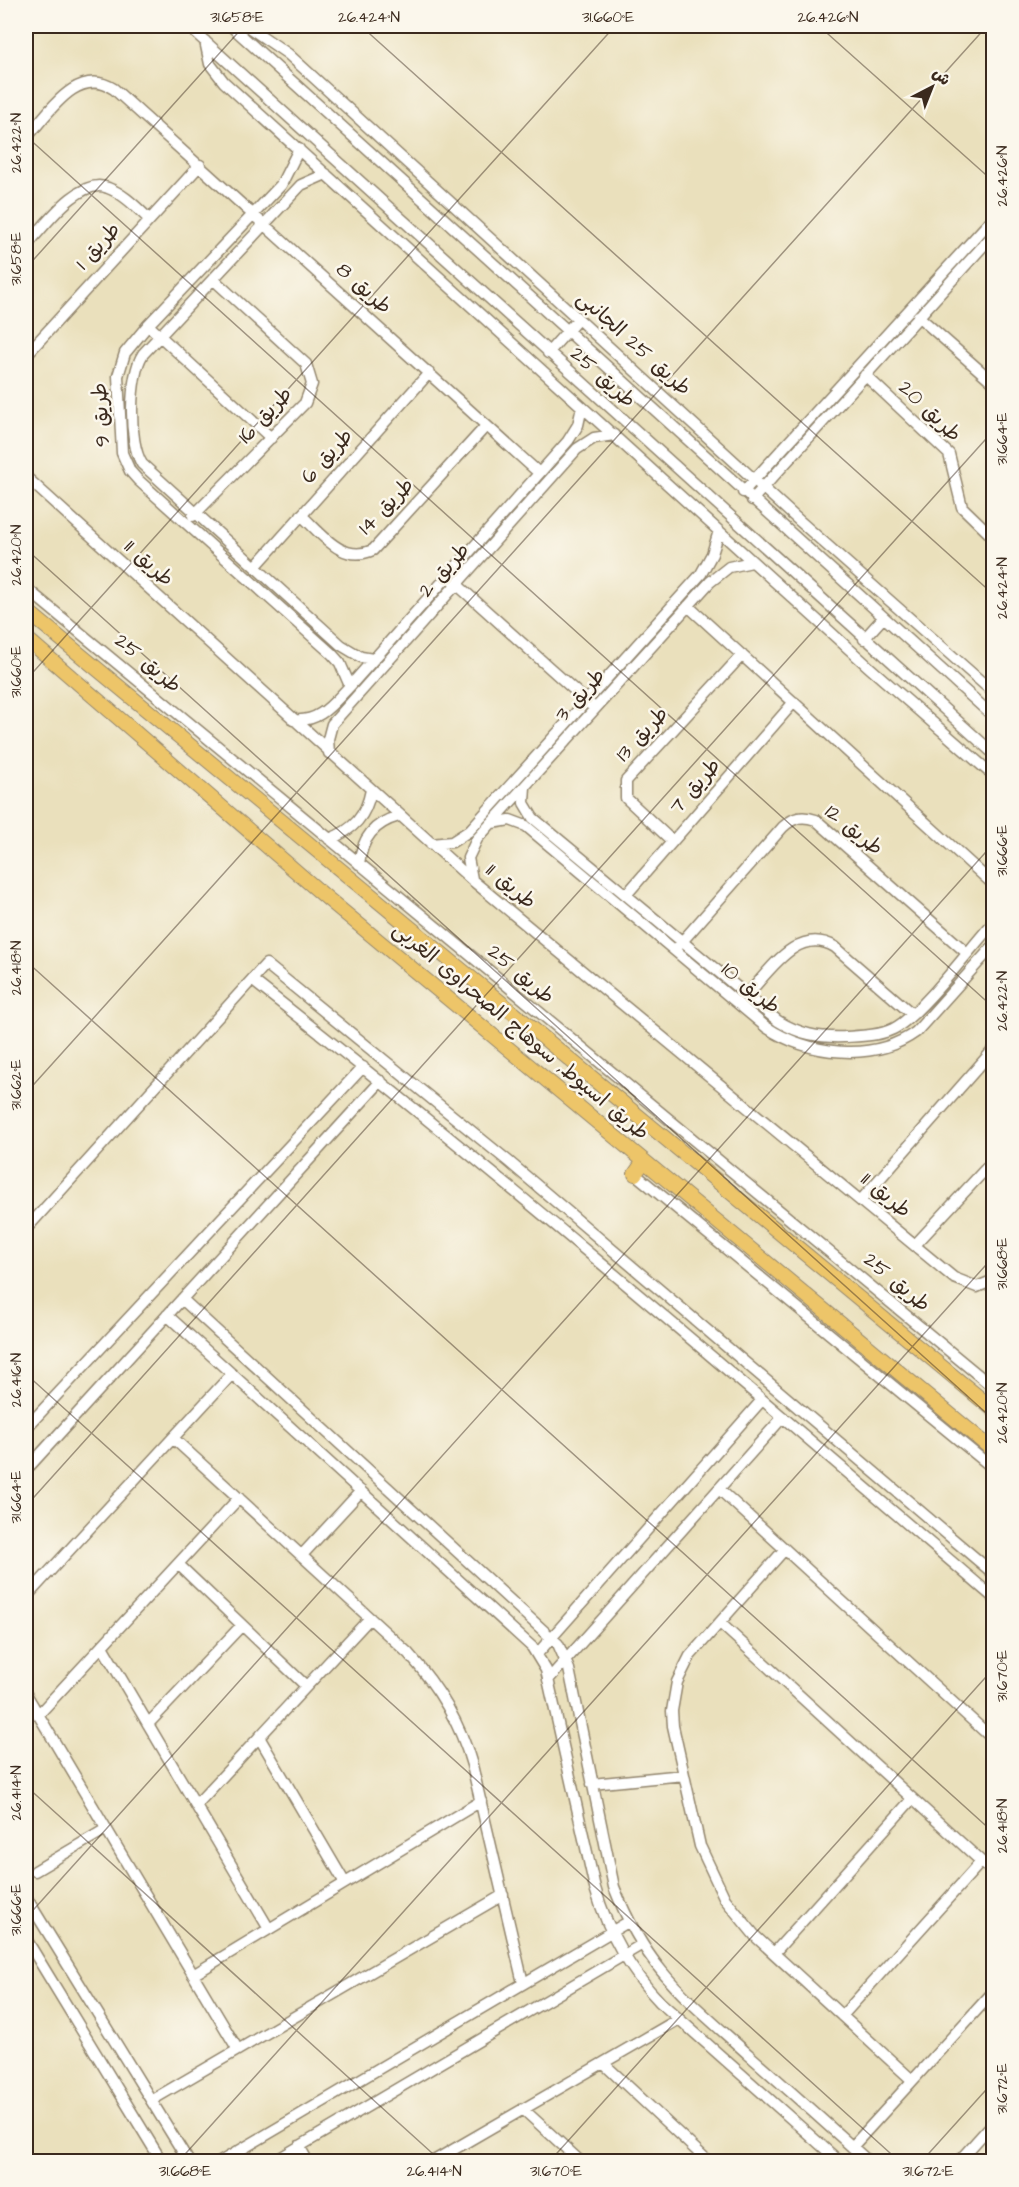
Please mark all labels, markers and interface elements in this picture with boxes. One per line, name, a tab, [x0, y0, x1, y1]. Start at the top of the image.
text: 31.658°E	[210, 7, 264, 28]
text: 26.424°N	[338, 7, 400, 28]
text: 31.660°E	[582, 7, 634, 28]
text: 26.426°N	[798, 7, 859, 28]
north arrow	[902, 57, 962, 117]
text: ش	[927, 63, 955, 91]
text: 26.422°N	[6, 113, 27, 173]
text: 26.426°N	[992, 146, 1013, 207]
street label: طريق 1	[69, 216, 127, 276]
text: 31.658°E	[6, 232, 27, 286]
street label: طريق 8	[330, 255, 398, 321]
street label: طريق 25 الجانبى	[572, 285, 696, 401]
street label: طريق 25	[565, 341, 641, 413]
street label: طريق 20	[892, 374, 968, 448]
street label: طريق 16	[231, 380, 299, 450]
street label: طريق 9	[85, 382, 117, 448]
text: 31.664°E	[992, 412, 1013, 465]
street label: طريق 6	[294, 422, 360, 490]
street label: طريق 14	[351, 471, 421, 541]
text: 26.420°N	[6, 524, 27, 586]
street label: طريق 11	[118, 533, 180, 593]
street label: طريق 2	[412, 536, 476, 604]
text: 26.424°N	[992, 557, 1013, 619]
street label: طريق 25	[108, 626, 188, 700]
text: 31.660°E	[6, 646, 27, 698]
street label: طريق 3	[548, 662, 612, 728]
street label: طريق 13	[609, 700, 675, 768]
street label: طريق 7	[663, 752, 727, 820]
street label: طريق 12	[819, 798, 889, 862]
text: 31.666°E	[992, 825, 1013, 877]
street label: طريق 11	[480, 856, 542, 916]
street label: طريق اسيوط, سوهاج الصحراوى الغربى	[387, 915, 655, 1147]
street label: طريق 25	[481, 937, 561, 1011]
text: 26.418°N	[6, 941, 27, 995]
street label: طريق 10	[715, 955, 787, 1021]
text: 26.422°N	[992, 971, 1013, 1031]
text: 31.662°E	[6, 1059, 27, 1111]
street label: طريق 11	[855, 1165, 917, 1225]
text: 31.668°E	[992, 1238, 1013, 1290]
street label: طريق 25	[857, 1245, 937, 1319]
text: 26.416°N	[6, 1353, 27, 1407]
text: 26.420°N	[992, 1382, 1013, 1444]
text: 31.664°E	[6, 1470, 27, 1523]
text: 31.670°E	[992, 1650, 1013, 1702]
text: 26.414°N	[6, 1765, 27, 1821]
text: 26.418°N	[992, 1799, 1013, 1853]
text: 31.666°E	[6, 1884, 27, 1936]
text: 31.672°E	[992, 2063, 1013, 2115]
text: 31.668°E	[159, 2161, 211, 2182]
text: 26.414°N	[406, 2161, 462, 2182]
text: 31.670°E	[530, 2161, 582, 2182]
text: 31.672°E	[902, 2161, 954, 2182]

